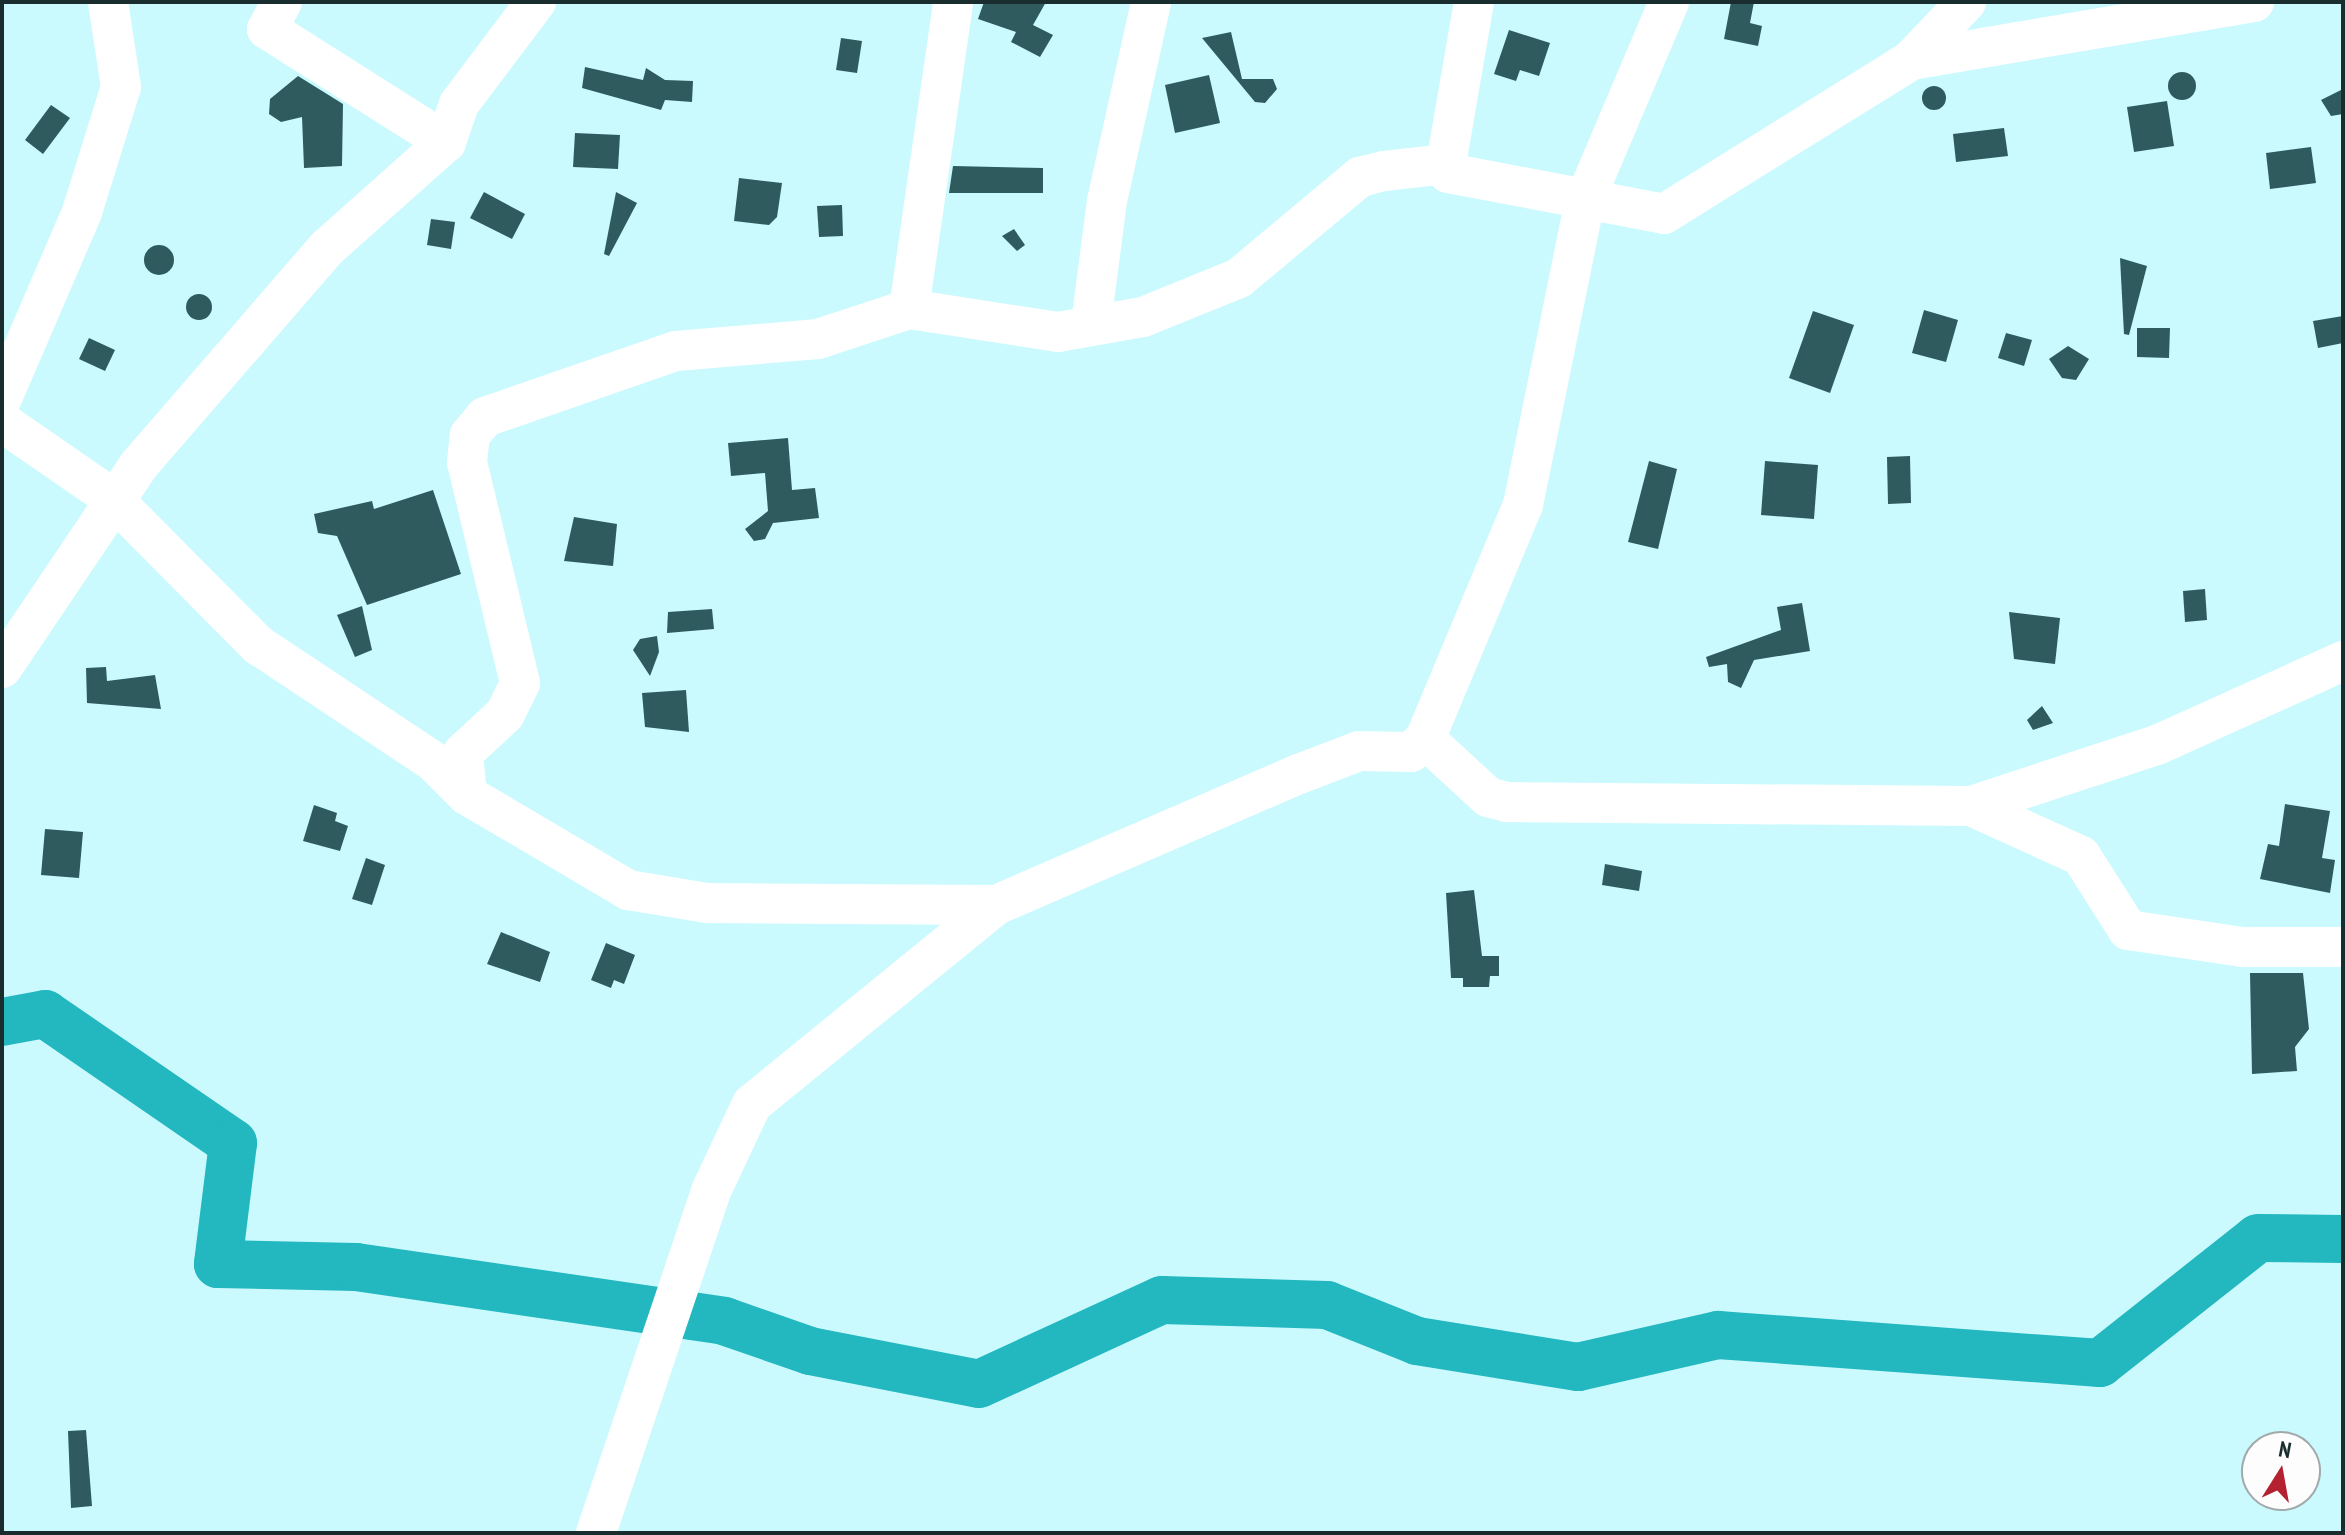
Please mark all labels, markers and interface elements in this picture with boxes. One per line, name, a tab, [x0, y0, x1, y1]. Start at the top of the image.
north arrow	[2241, 1431, 2321, 1511]
text: N	[2277, 1435, 2294, 1464]

